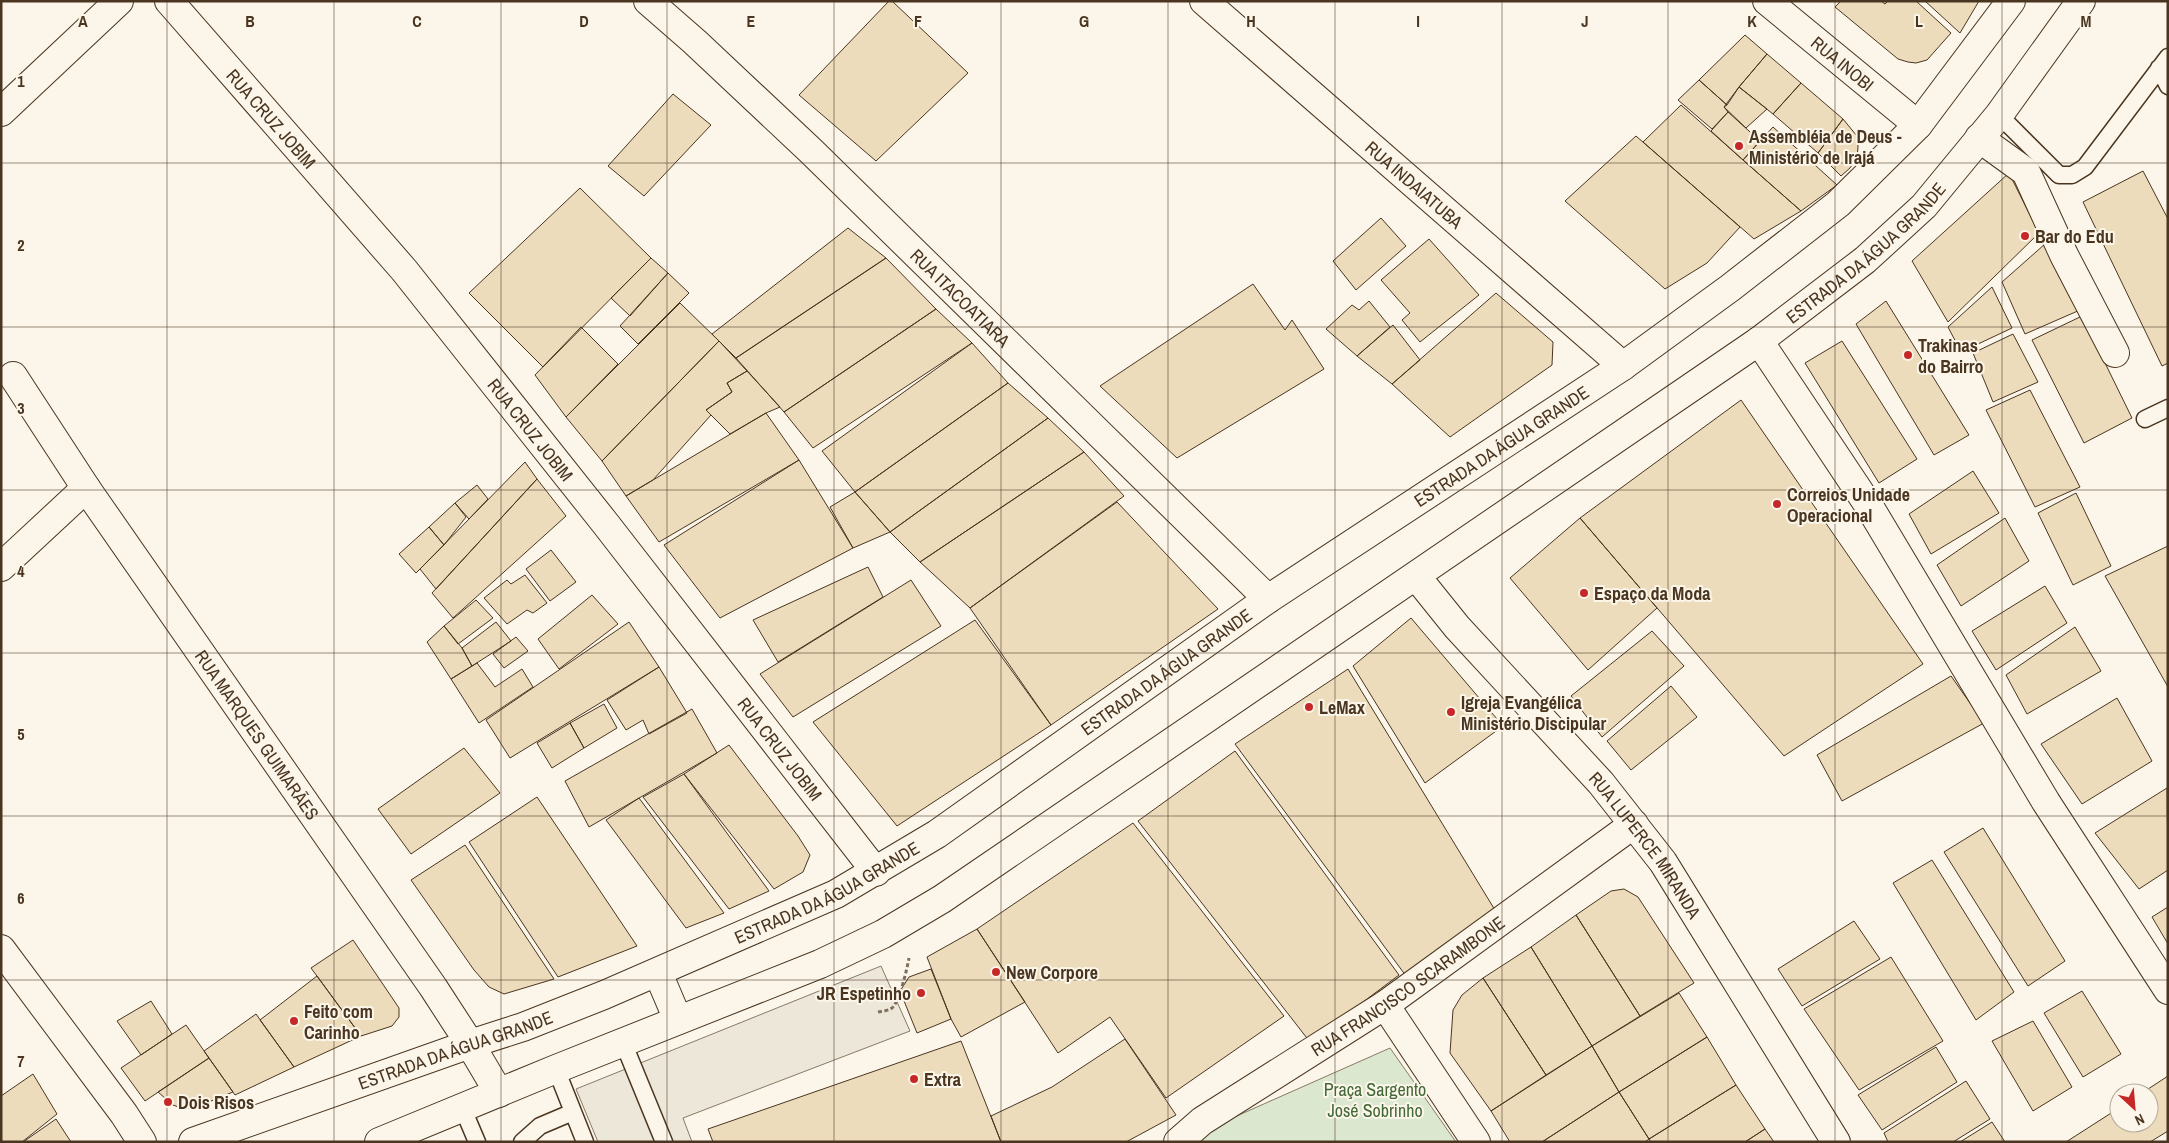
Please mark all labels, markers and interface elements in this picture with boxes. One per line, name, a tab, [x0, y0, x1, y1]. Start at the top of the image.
text: A	[78, 10, 88, 32]
text: B	[245, 10, 255, 32]
text: C	[412, 10, 422, 32]
text: D	[579, 10, 589, 32]
text: E	[747, 10, 756, 32]
text: F	[914, 10, 922, 32]
text: G	[1079, 10, 1089, 32]
text: H	[1246, 10, 1256, 32]
text: I	[1416, 10, 1420, 32]
text: J	[1581, 10, 1589, 32]
text: K	[1747, 10, 1757, 32]
text: L	[1915, 10, 1923, 32]
text: M	[2081, 10, 2092, 32]
street label: RUA INOBI	[1806, 30, 1880, 97]
street label: RUA CRUZ JOBIM	[221, 63, 322, 174]
text: 1	[17, 70, 25, 92]
place label: Assembléia de Deus - Ministério de Irajá	[1749, 124, 1902, 170]
street label: RUA INDAIATUBA	[1360, 135, 1469, 234]
marker: Assembléia de Deus - Ministério de Irajá	[1733, 140, 1745, 152]
street label: ESTRADA DA ÁGUA GRANDE	[1780, 177, 1951, 329]
place label: Bar do Edu	[2035, 224, 2114, 249]
marker: Bar do Edu	[2019, 230, 2031, 242]
text: 2	[17, 234, 25, 256]
street label: RUA ITACOATIARA	[905, 243, 1016, 352]
place label: Trakinas do Bairro	[1918, 333, 1984, 379]
marker: Trakinas do Bairro	[1902, 349, 1914, 361]
street label: RUA CRUZ JOBIM	[482, 373, 579, 486]
street label: ESTRADA DA ÁGUA GRANDE	[1409, 379, 1594, 512]
text: 3	[17, 397, 25, 419]
place label: Correios Unidade Operacional	[1787, 482, 1910, 528]
marker: Correios Unidade Operacional	[1771, 498, 1783, 510]
text: 4	[17, 560, 25, 582]
place label: Espaço da Moda	[1594, 581, 1711, 606]
marker: Espaço da Moda	[1578, 587, 1590, 599]
street label: ESTRADA DA ÁGUA GRANDE	[1075, 602, 1257, 741]
street label: RUA MARQUES GUIMARÃES	[190, 645, 325, 825]
place label: Igreja Evangélica Ministério Discipular	[1461, 690, 1606, 736]
street label: RUA CRUZ JOBIM	[732, 692, 828, 806]
place label: LeMax	[1319, 695, 1366, 720]
marker: LeMax	[1303, 701, 1315, 713]
marker: Igreja Evangélica Ministério Discipular	[1445, 706, 1457, 718]
text: 5	[17, 723, 25, 745]
street label: RUA LUPERCE MIRANDA	[1584, 766, 1707, 923]
street label: ESTRADA DA ÁGUA GRANDE	[730, 835, 924, 949]
text: 6	[17, 887, 25, 909]
street label: RUA FRANCISCO SCARAMBONE	[1306, 910, 1509, 1062]
place label: New Corpore	[1006, 960, 1098, 985]
marker: New Corpore	[990, 966, 1002, 978]
place label: JR Espetinho	[817, 981, 911, 1006]
marker: JR Espetinho	[915, 987, 927, 999]
place label: Feito com Carinho	[304, 999, 373, 1045]
street label: ESTRADA DA ÁGUA GRANDE	[355, 1004, 556, 1095]
marker: Feito com Carinho	[288, 1015, 300, 1027]
text: 7	[17, 1050, 25, 1072]
place label: Extra	[924, 1067, 962, 1092]
marker: Extra	[908, 1073, 920, 1085]
park label: Praça Sargento José Sobrinho	[1324, 1077, 1426, 1123]
north arrow	[2109, 1083, 2159, 1133]
place label: Dois Risos	[178, 1090, 254, 1115]
marker: Dois Risos	[162, 1096, 174, 1108]
text: N	[2132, 1110, 2147, 1130]

